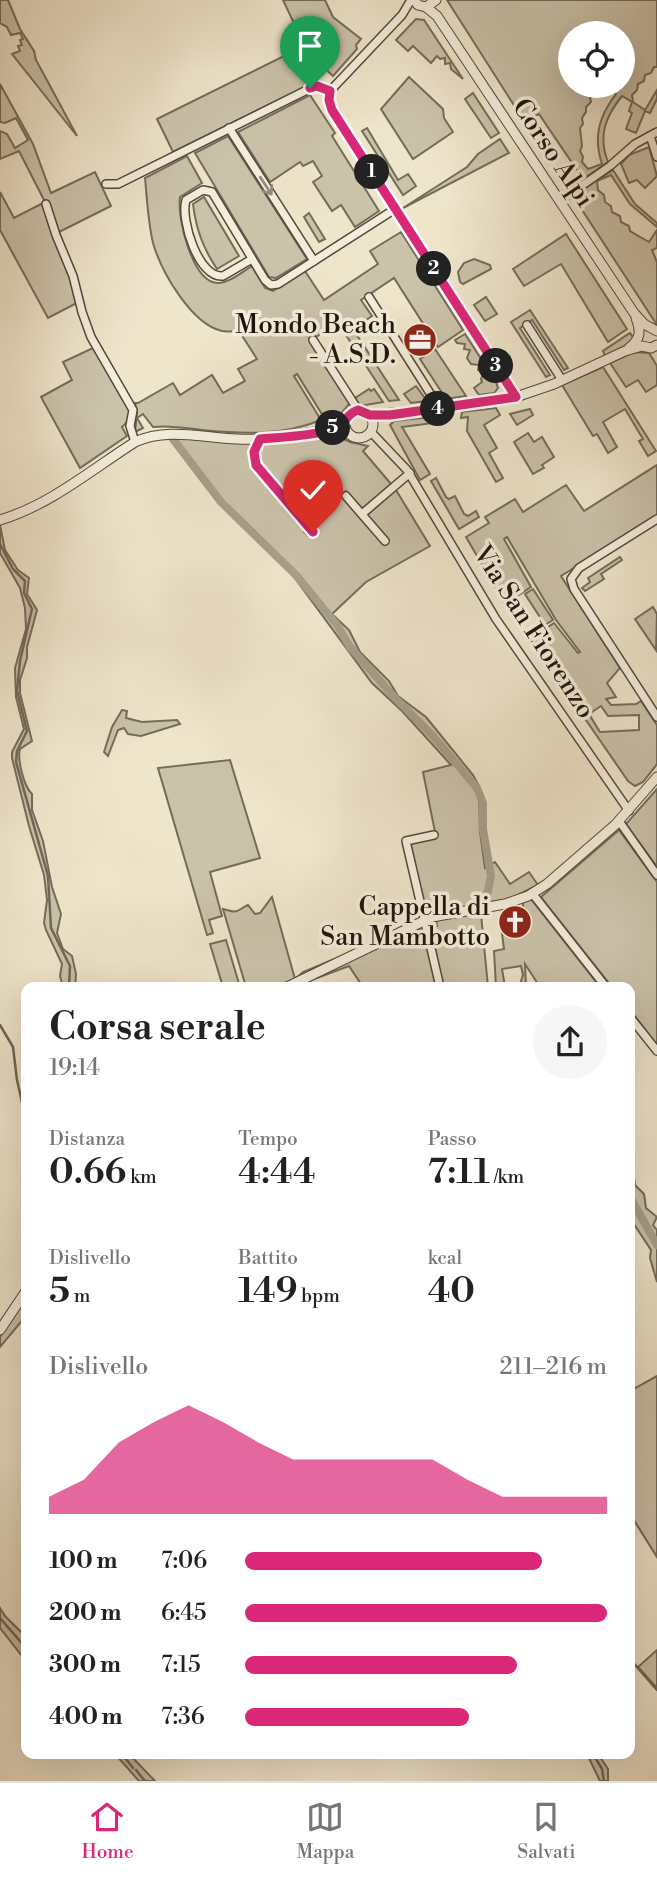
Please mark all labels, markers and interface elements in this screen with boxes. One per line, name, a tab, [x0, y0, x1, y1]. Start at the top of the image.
pin	[280, 16, 340, 88]
map controls	[558, 21, 635, 98]
button: locate	[558, 21, 635, 98]
icon: arrive	[291, 27, 329, 65]
street label: Corso Alpi	[505, 93, 601, 213]
pin: 1	[354, 154, 390, 190]
text: 1	[367, 159, 376, 183]
one-way arrow	[259, 175, 273, 195]
pin: 2	[416, 252, 452, 286]
text: 2	[428, 256, 439, 280]
place label: Mondo Beach - A.S.D.	[235, 309, 396, 371]
office icon: Mondo Beach - A.S.D.	[401, 321, 439, 359]
pin: 3	[478, 348, 514, 384]
text: 3	[490, 353, 501, 377]
pin: 4	[420, 392, 456, 426]
text: 4	[431, 396, 444, 420]
pin: 5	[316, 410, 350, 446]
text: 5	[327, 415, 338, 439]
pin	[283, 460, 343, 532]
icon: check	[294, 471, 332, 509]
street label: Via San Fiorenzo	[466, 539, 602, 725]
place label: Cappella di San Mambotto	[320, 891, 490, 953]
church icon: Cappella di San Mambotto	[496, 903, 534, 941]
text: Corsa serale	[49, 1004, 266, 1051]
button: share	[533, 1005, 607, 1079]
text: 19:14	[49, 1054, 100, 1082]
text: Distanza	[49, 1127, 125, 1151]
text: Tempo	[238, 1127, 298, 1151]
text: Passo	[428, 1127, 477, 1151]
text: 0.66	[49, 1151, 126, 1194]
text: 4:44	[238, 1151, 316, 1194]
text: 7:11	[428, 1151, 490, 1194]
text: km	[126, 1165, 157, 1189]
text: /km	[490, 1165, 524, 1189]
text: Dislivello	[49, 1246, 131, 1270]
text: Battito	[238, 1246, 298, 1270]
text: kcal	[428, 1246, 462, 1270]
text: 5	[49, 1270, 70, 1313]
text: 149	[238, 1270, 297, 1313]
text: 40	[428, 1270, 475, 1313]
text: m	[70, 1284, 90, 1308]
text: bpm	[297, 1284, 340, 1308]
text: Dislivello	[49, 1353, 148, 1381]
text: 211–216 m	[499, 1353, 607, 1381]
text: 100 m	[49, 1547, 117, 1575]
text: 7:06	[161, 1547, 207, 1575]
text: 200 m	[49, 1599, 121, 1627]
text: 6:45	[161, 1599, 207, 1627]
text: 300 m	[49, 1651, 121, 1679]
text: 7:15	[161, 1651, 201, 1679]
text: 400 m	[49, 1703, 122, 1731]
text: 7:36	[161, 1703, 205, 1731]
tab: Home	[81, 1798, 134, 1864]
tab: Mappa	[296, 1798, 354, 1864]
tab: Salvati	[517, 1798, 576, 1864]

